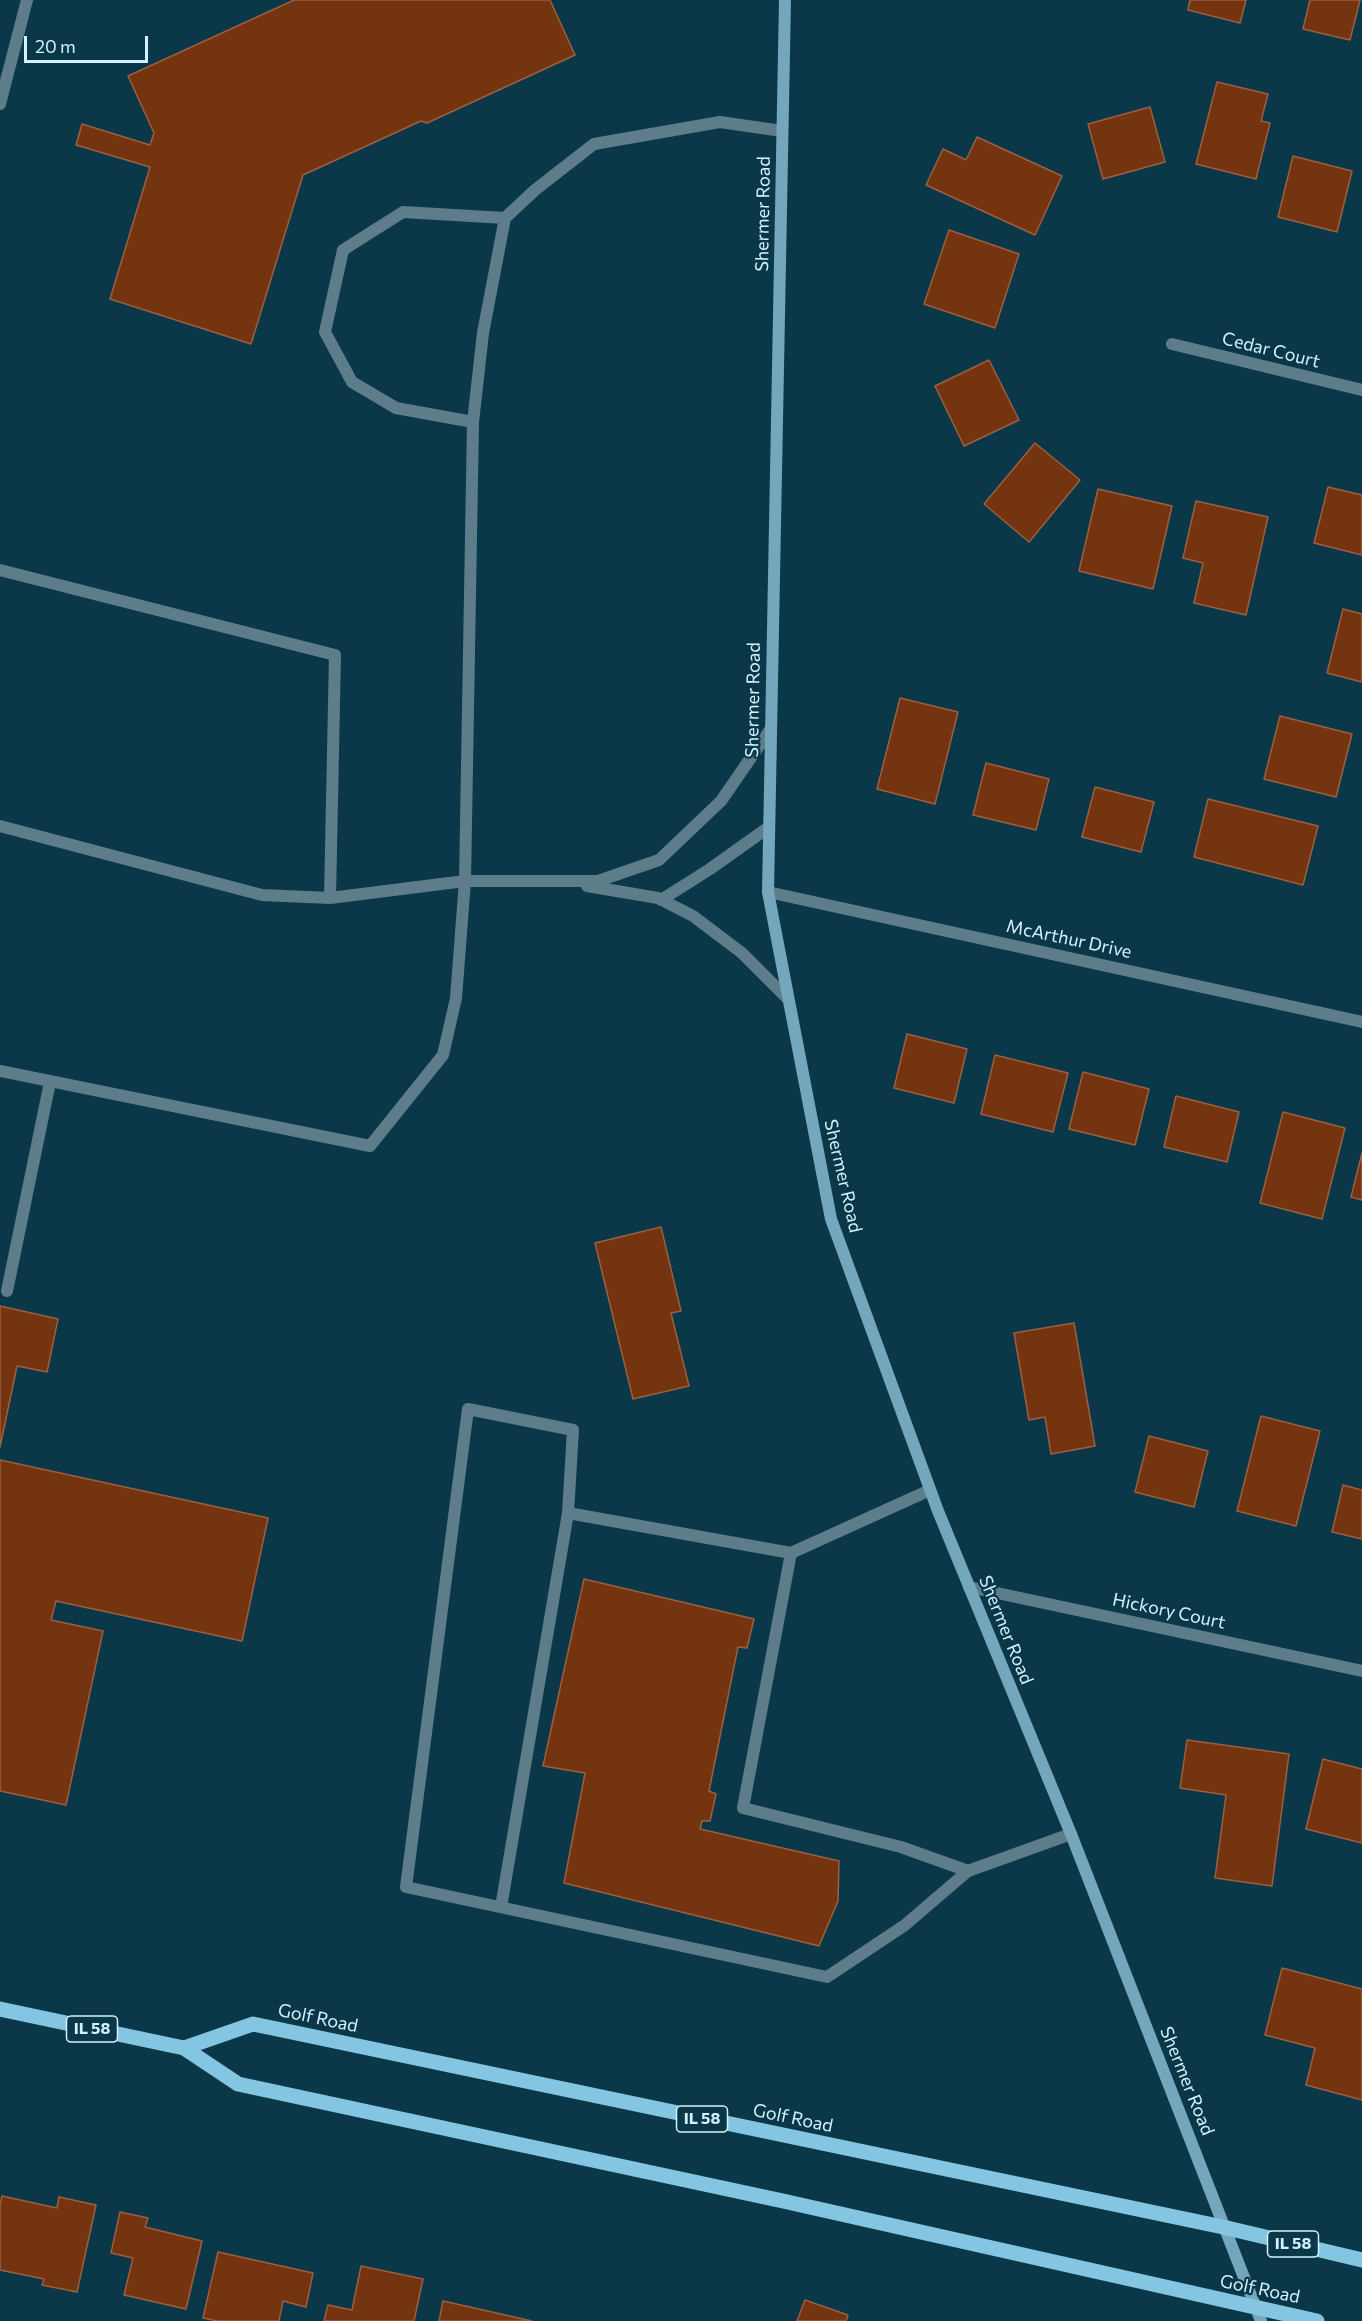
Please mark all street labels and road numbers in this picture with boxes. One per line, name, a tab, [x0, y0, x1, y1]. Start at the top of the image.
street label: Shermer Road	[751, 156, 775, 272]
street label: Cedar Court	[1220, 327, 1322, 373]
street label: Shermer Road	[741, 642, 765, 758]
street label: McArthur Drive	[1004, 915, 1134, 963]
street label: Shermer Road	[819, 1117, 867, 1235]
street label: Shermer Road	[974, 1572, 1038, 1688]
street label: Hickory Court	[1111, 1589, 1227, 1633]
street label: Golf Road	[276, 1999, 360, 2037]
road number: IL 58	[66, 2016, 118, 2042]
street label: Shermer Road	[1155, 2023, 1219, 2139]
street label: Golf Road	[751, 2099, 835, 2137]
road number: IL 58	[676, 2106, 728, 2132]
road number: IL 58	[1268, 2231, 1318, 2257]
street label: Golf Road	[1218, 2270, 1302, 2308]

